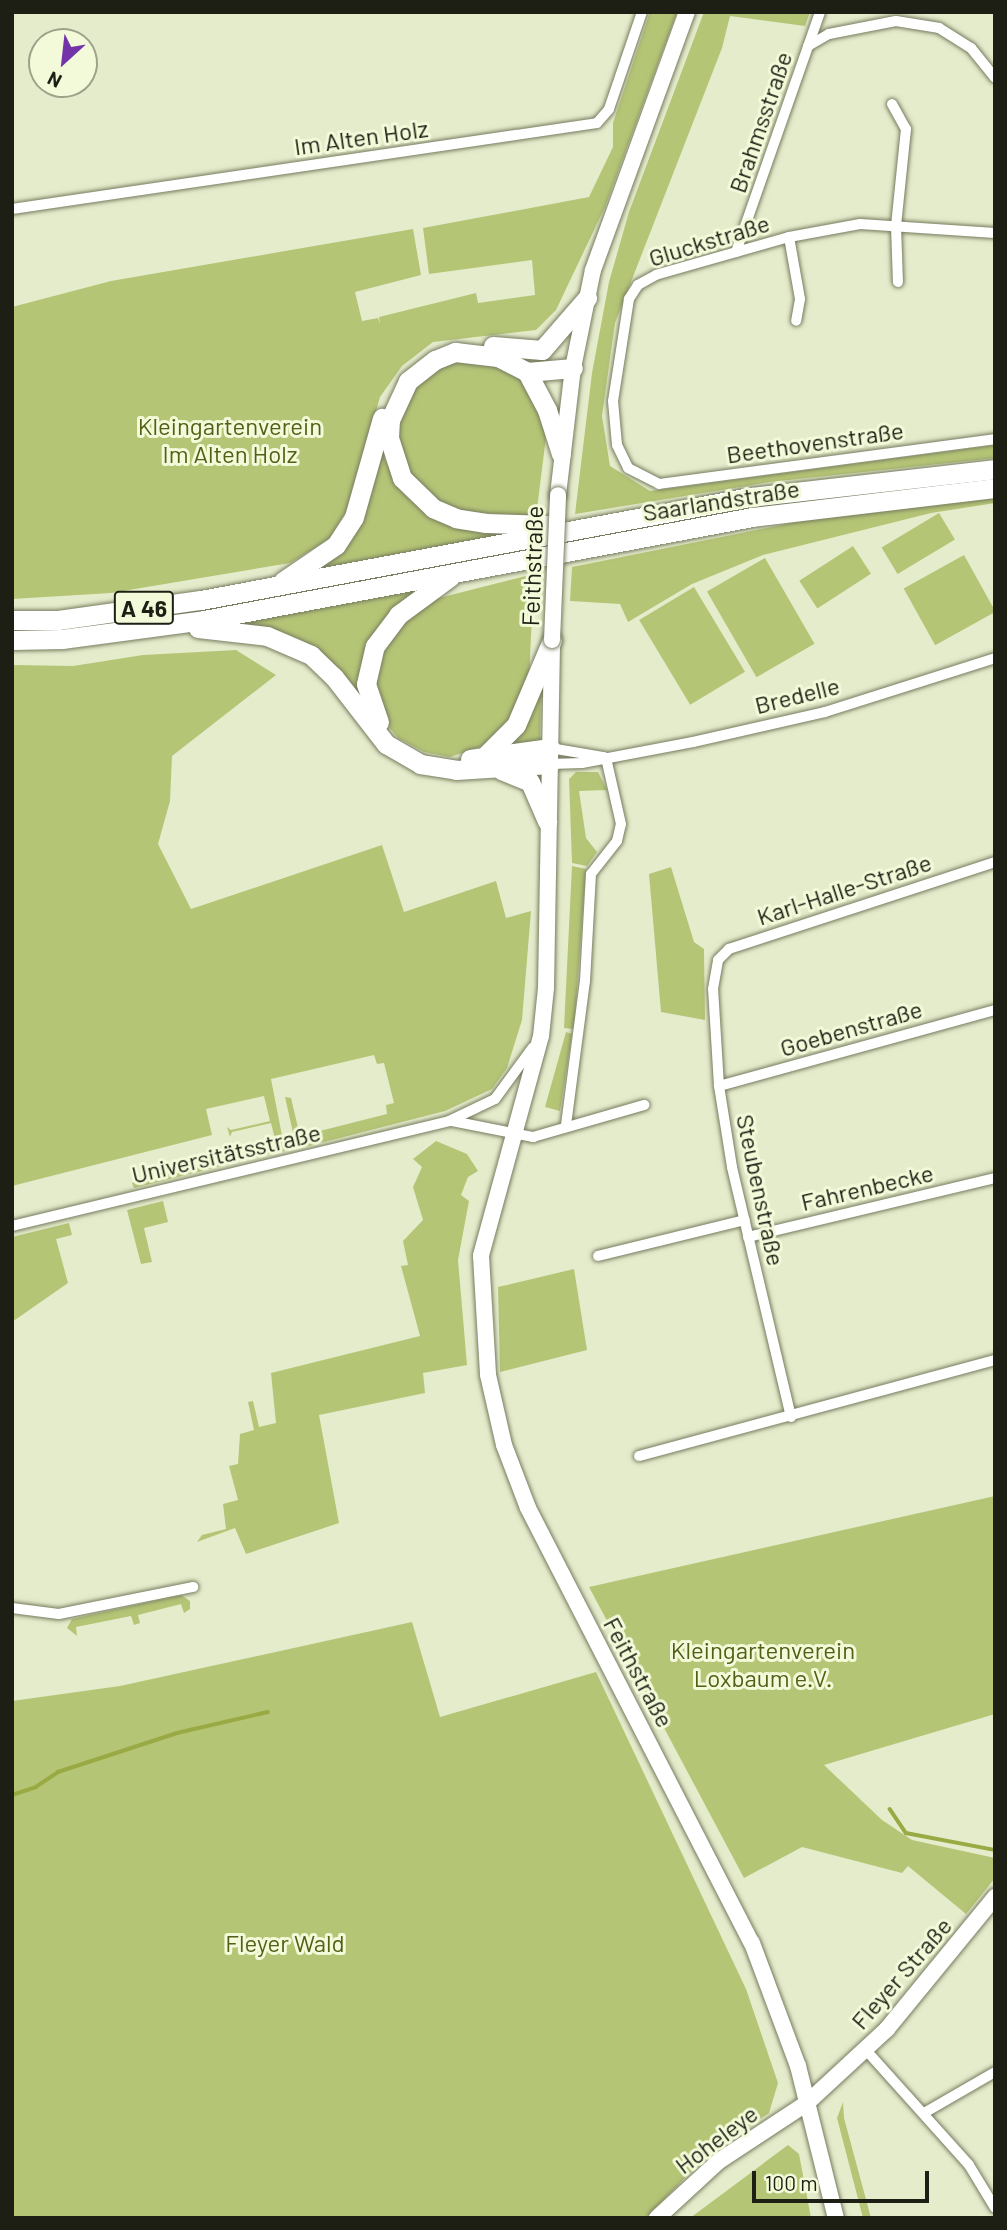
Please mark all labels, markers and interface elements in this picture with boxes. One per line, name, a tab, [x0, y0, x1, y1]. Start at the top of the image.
north arrow	[28, 28, 98, 98]
street label: Brahmsstraße	[722, 48, 798, 196]
text: N	[43, 67, 65, 93]
street label: Im Alten Holz	[292, 113, 430, 161]
street label: Gluckstraße	[645, 208, 773, 272]
park label: Kleingartenverein Im Alten Holz	[138, 412, 322, 468]
street label: Beethovenstraße	[725, 415, 905, 469]
street label: Saarlandstraße	[641, 473, 801, 527]
street label: Feithstraße	[516, 505, 548, 627]
road number: A 46	[113, 588, 176, 628]
street label: Bredelle	[752, 671, 842, 719]
street label: Karl-Halle-Straße	[753, 847, 935, 931]
street label: Goebenstraße	[777, 994, 925, 1062]
street label: Steubenstraße	[731, 1112, 791, 1268]
street label: Universitätsstraße	[129, 1117, 323, 1189]
street label: Fahrenbecke	[798, 1158, 936, 1216]
street label: Feithstraße	[598, 1612, 680, 1732]
park label: Kleingartenverein Loxbaum e.V.	[671, 1636, 855, 1692]
street label: Fleyer Straße	[845, 1911, 957, 2035]
park label: Fleyer Wald	[225, 1929, 345, 1957]
street label: Hoheleye	[669, 2099, 763, 2179]
scale bar	[755, 2156, 932, 2200]
text: 100 m	[765, 2170, 818, 2195]

